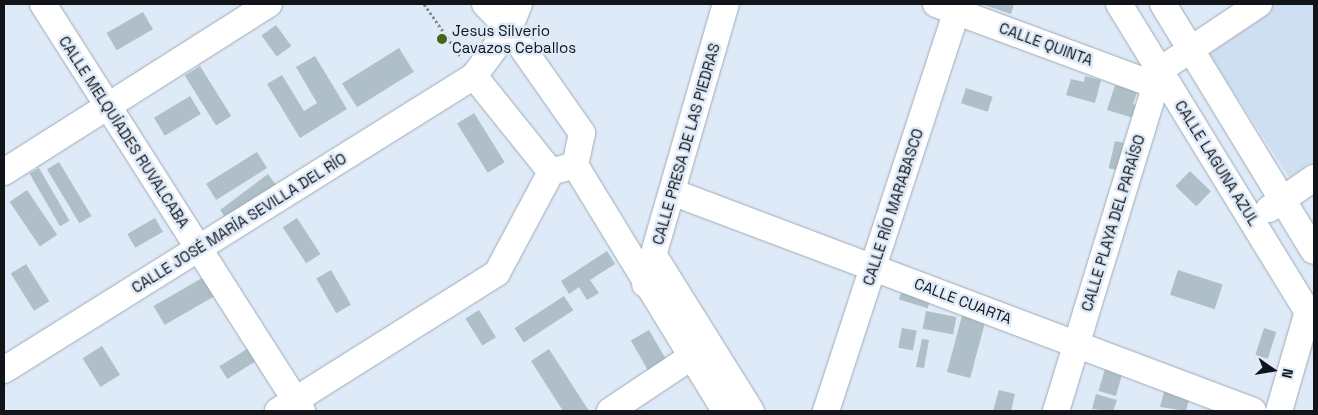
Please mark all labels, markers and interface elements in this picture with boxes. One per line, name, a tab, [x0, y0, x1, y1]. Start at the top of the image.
street label: CALLE QUINTA	[997, 19, 1095, 69]
place label: Jesus Silverio Cavazos Ceballos	[452, 21, 576, 56]
street label: CALLE MELQUÍADES RUVALCABA	[55, 33, 193, 231]
marker: Jesus Silverio Cavazos Ceballos	[436, 33, 448, 45]
street label: CALLE PRESA DE LAS PIEDRAS	[649, 41, 723, 247]
street label: CALLE LAGUNA AZUL	[1171, 97, 1263, 229]
street label: CALLE RÍO MARABASCO	[859, 126, 927, 288]
street label: CALLE PLAYA DEL PARAÍSO	[1077, 132, 1149, 314]
street label: CALLE JOSÉ MARÍA SEVILLA DEL RÍO	[128, 149, 350, 297]
street label: CALLE CUARTA	[912, 274, 1014, 328]
north arrow	[1248, 345, 1298, 395]
text: N	[1278, 367, 1297, 380]

